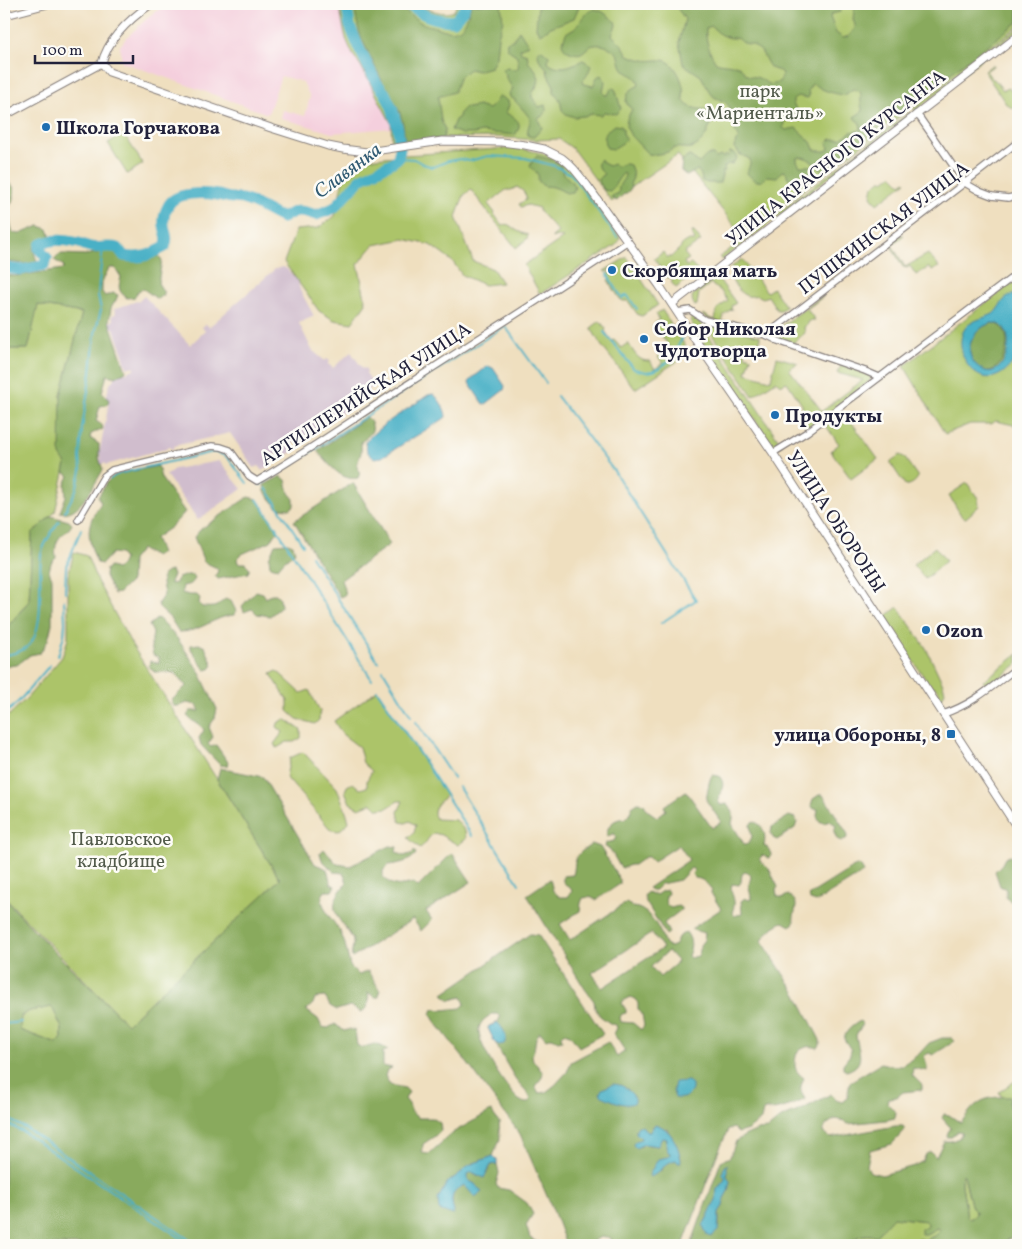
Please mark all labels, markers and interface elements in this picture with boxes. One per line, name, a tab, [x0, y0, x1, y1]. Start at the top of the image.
scale bar	[35, 32, 132, 64]
text: 100 m	[42, 41, 82, 62]
street label: УЛИЦА КРАСНОГО КУРСАНТА	[721, 64, 952, 253]
park label: парк «Мариенталь»	[696, 79, 824, 127]
place label: Школа Горчакова	[56, 116, 220, 142]
marker: Школа Горчакова	[40, 121, 52, 133]
water label: Славянка	[309, 137, 388, 206]
street label: ПУШКИНСКАЯ УЛИЦА	[794, 156, 975, 301]
place label: Скорбящая мать	[622, 259, 778, 285]
marker: Скорбящая мать	[606, 264, 618, 276]
street label: АРТИЛЛЕРИЙСКАЯ УЛИЦА	[256, 317, 477, 473]
place label: Собор Николая Чудотворца	[654, 317, 796, 365]
marker: Собор Николая Чудотворца	[638, 333, 650, 345]
place label: Продукты	[785, 404, 882, 430]
marker: Продукты	[769, 409, 781, 421]
street label: УЛИЦА ОБОРОНЫ	[780, 446, 891, 598]
place label: Ozon	[936, 619, 983, 645]
marker: Ozon	[920, 624, 932, 636]
place label: улица Обороны, 8	[774, 723, 941, 749]
marker: улица Обороны, 8	[945, 728, 957, 740]
park label: Павловское кладбище	[71, 827, 171, 875]

